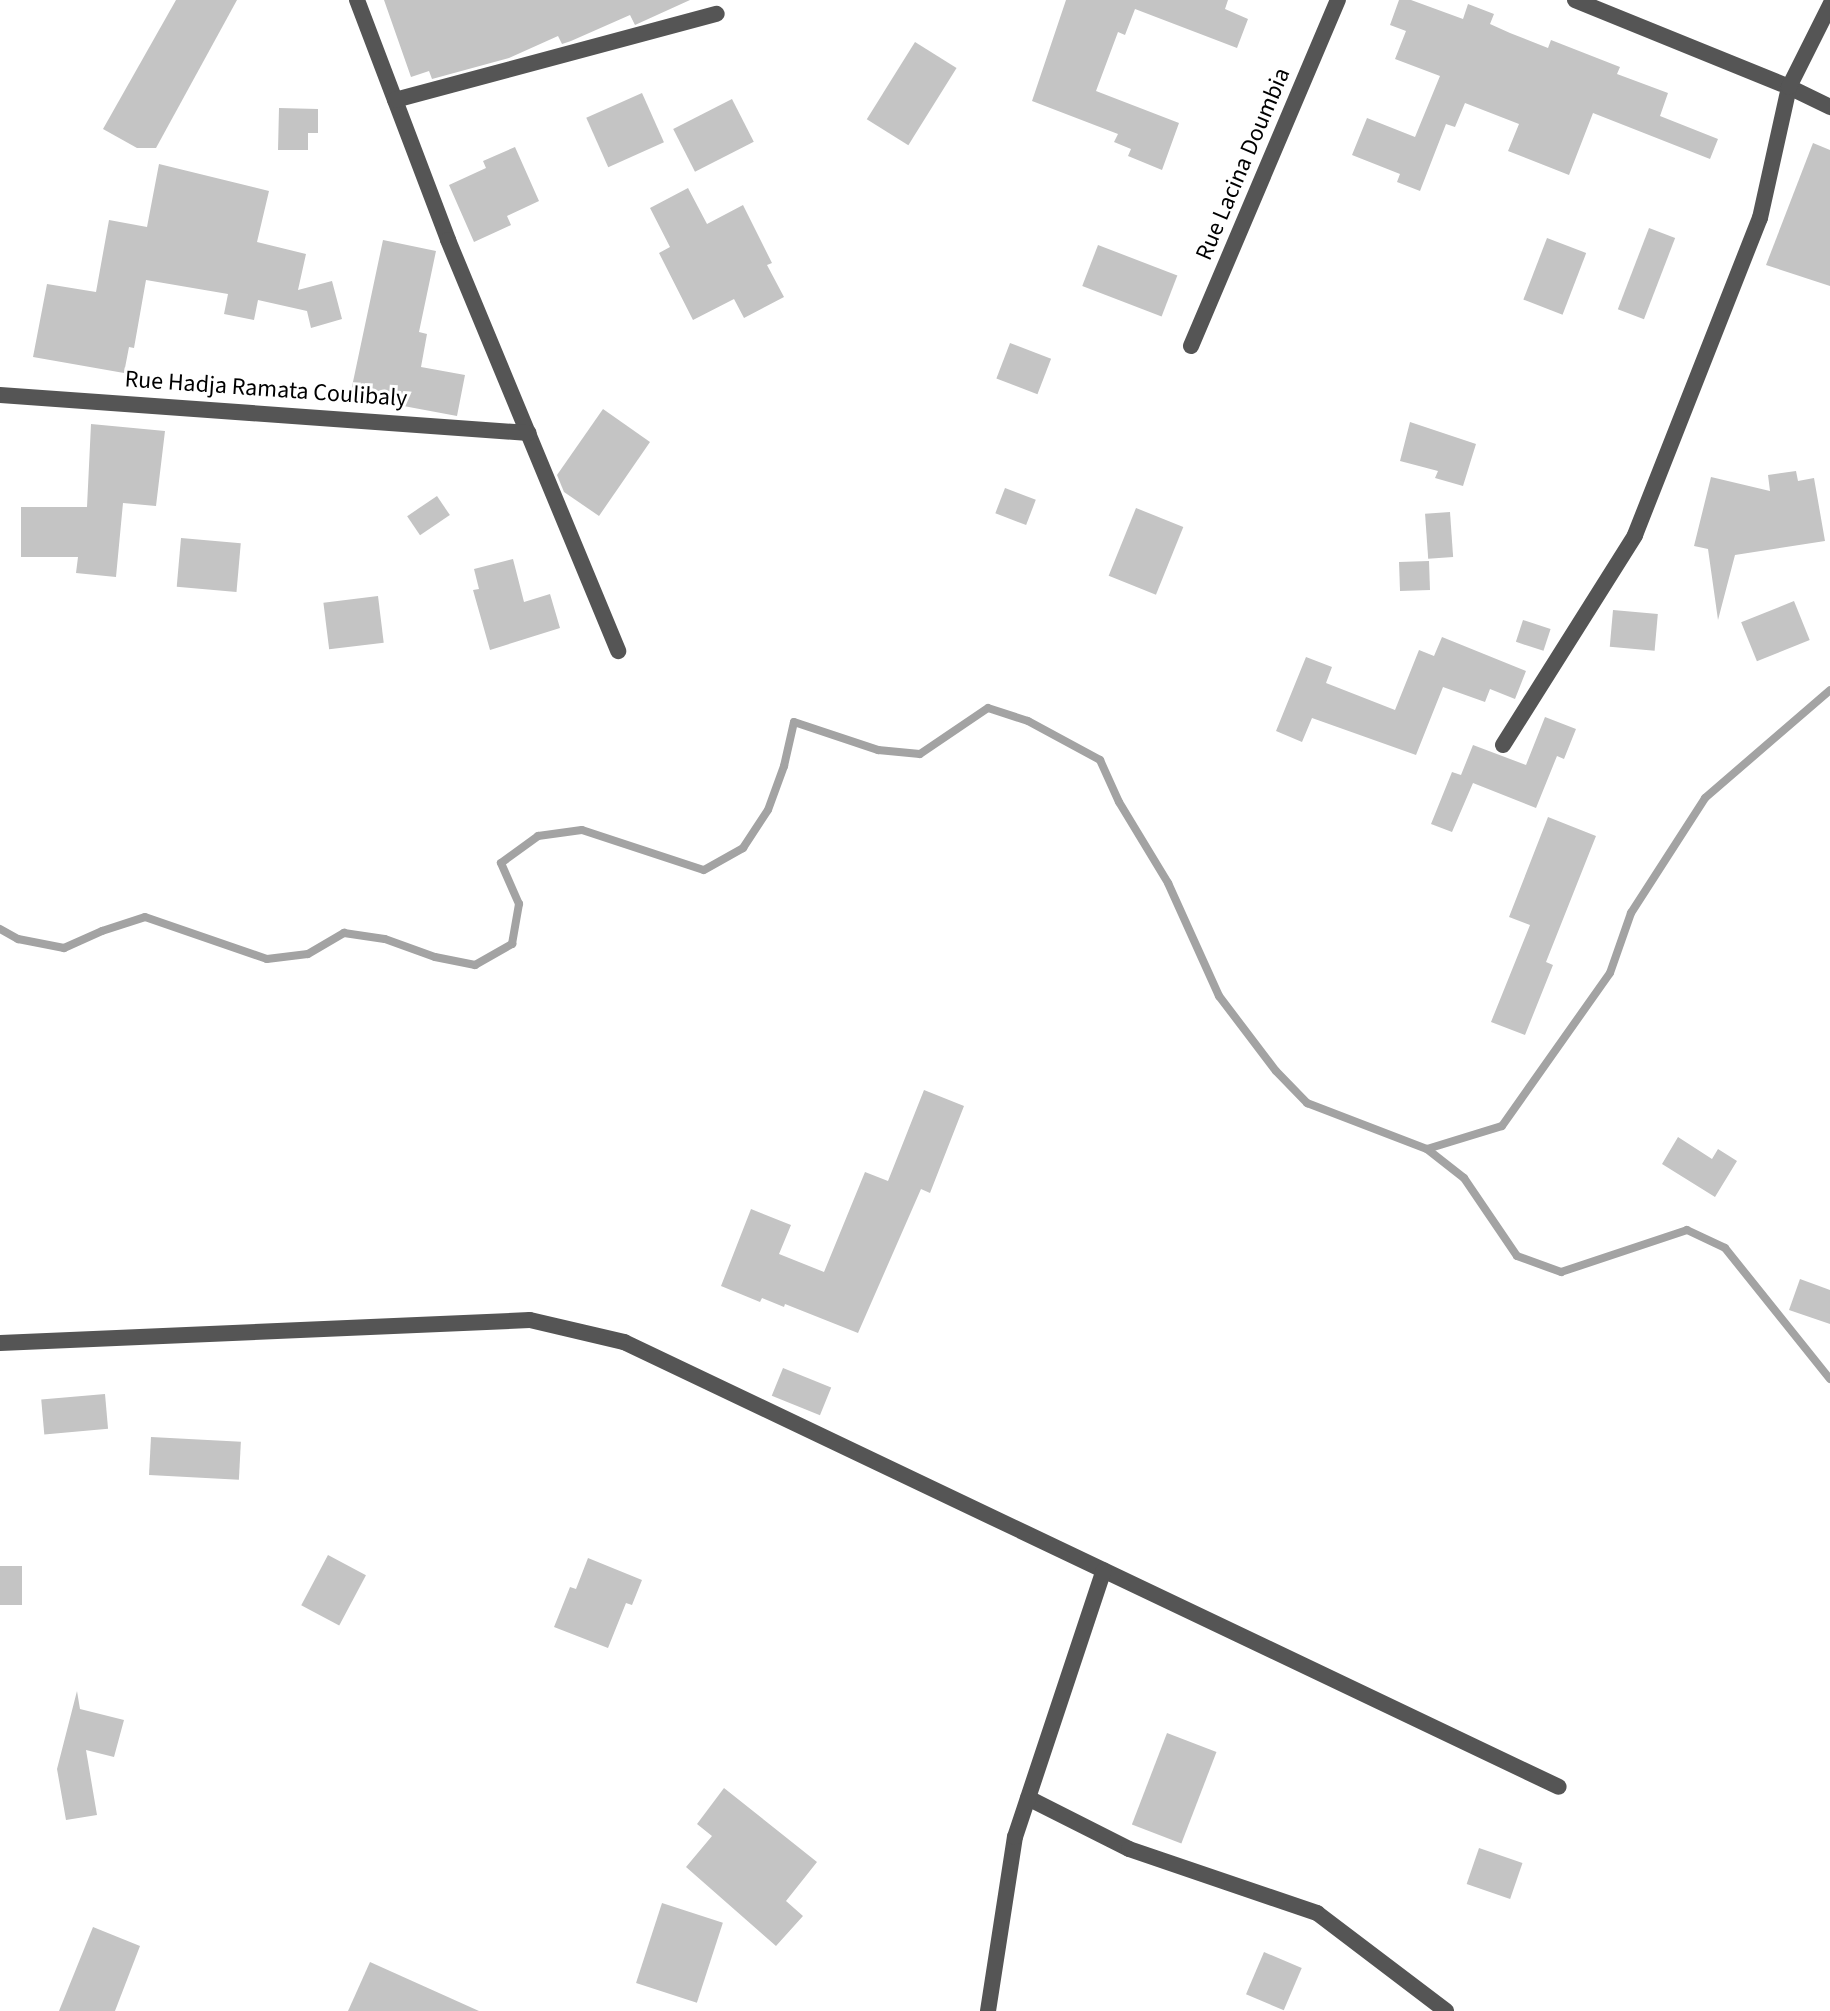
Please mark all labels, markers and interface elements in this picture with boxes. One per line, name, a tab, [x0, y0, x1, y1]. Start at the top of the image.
street label: Rue Lacina Doumbia	[1189, 64, 1297, 264]
street label: Rue Hadja Ramata Coulibaly	[124, 365, 408, 413]

